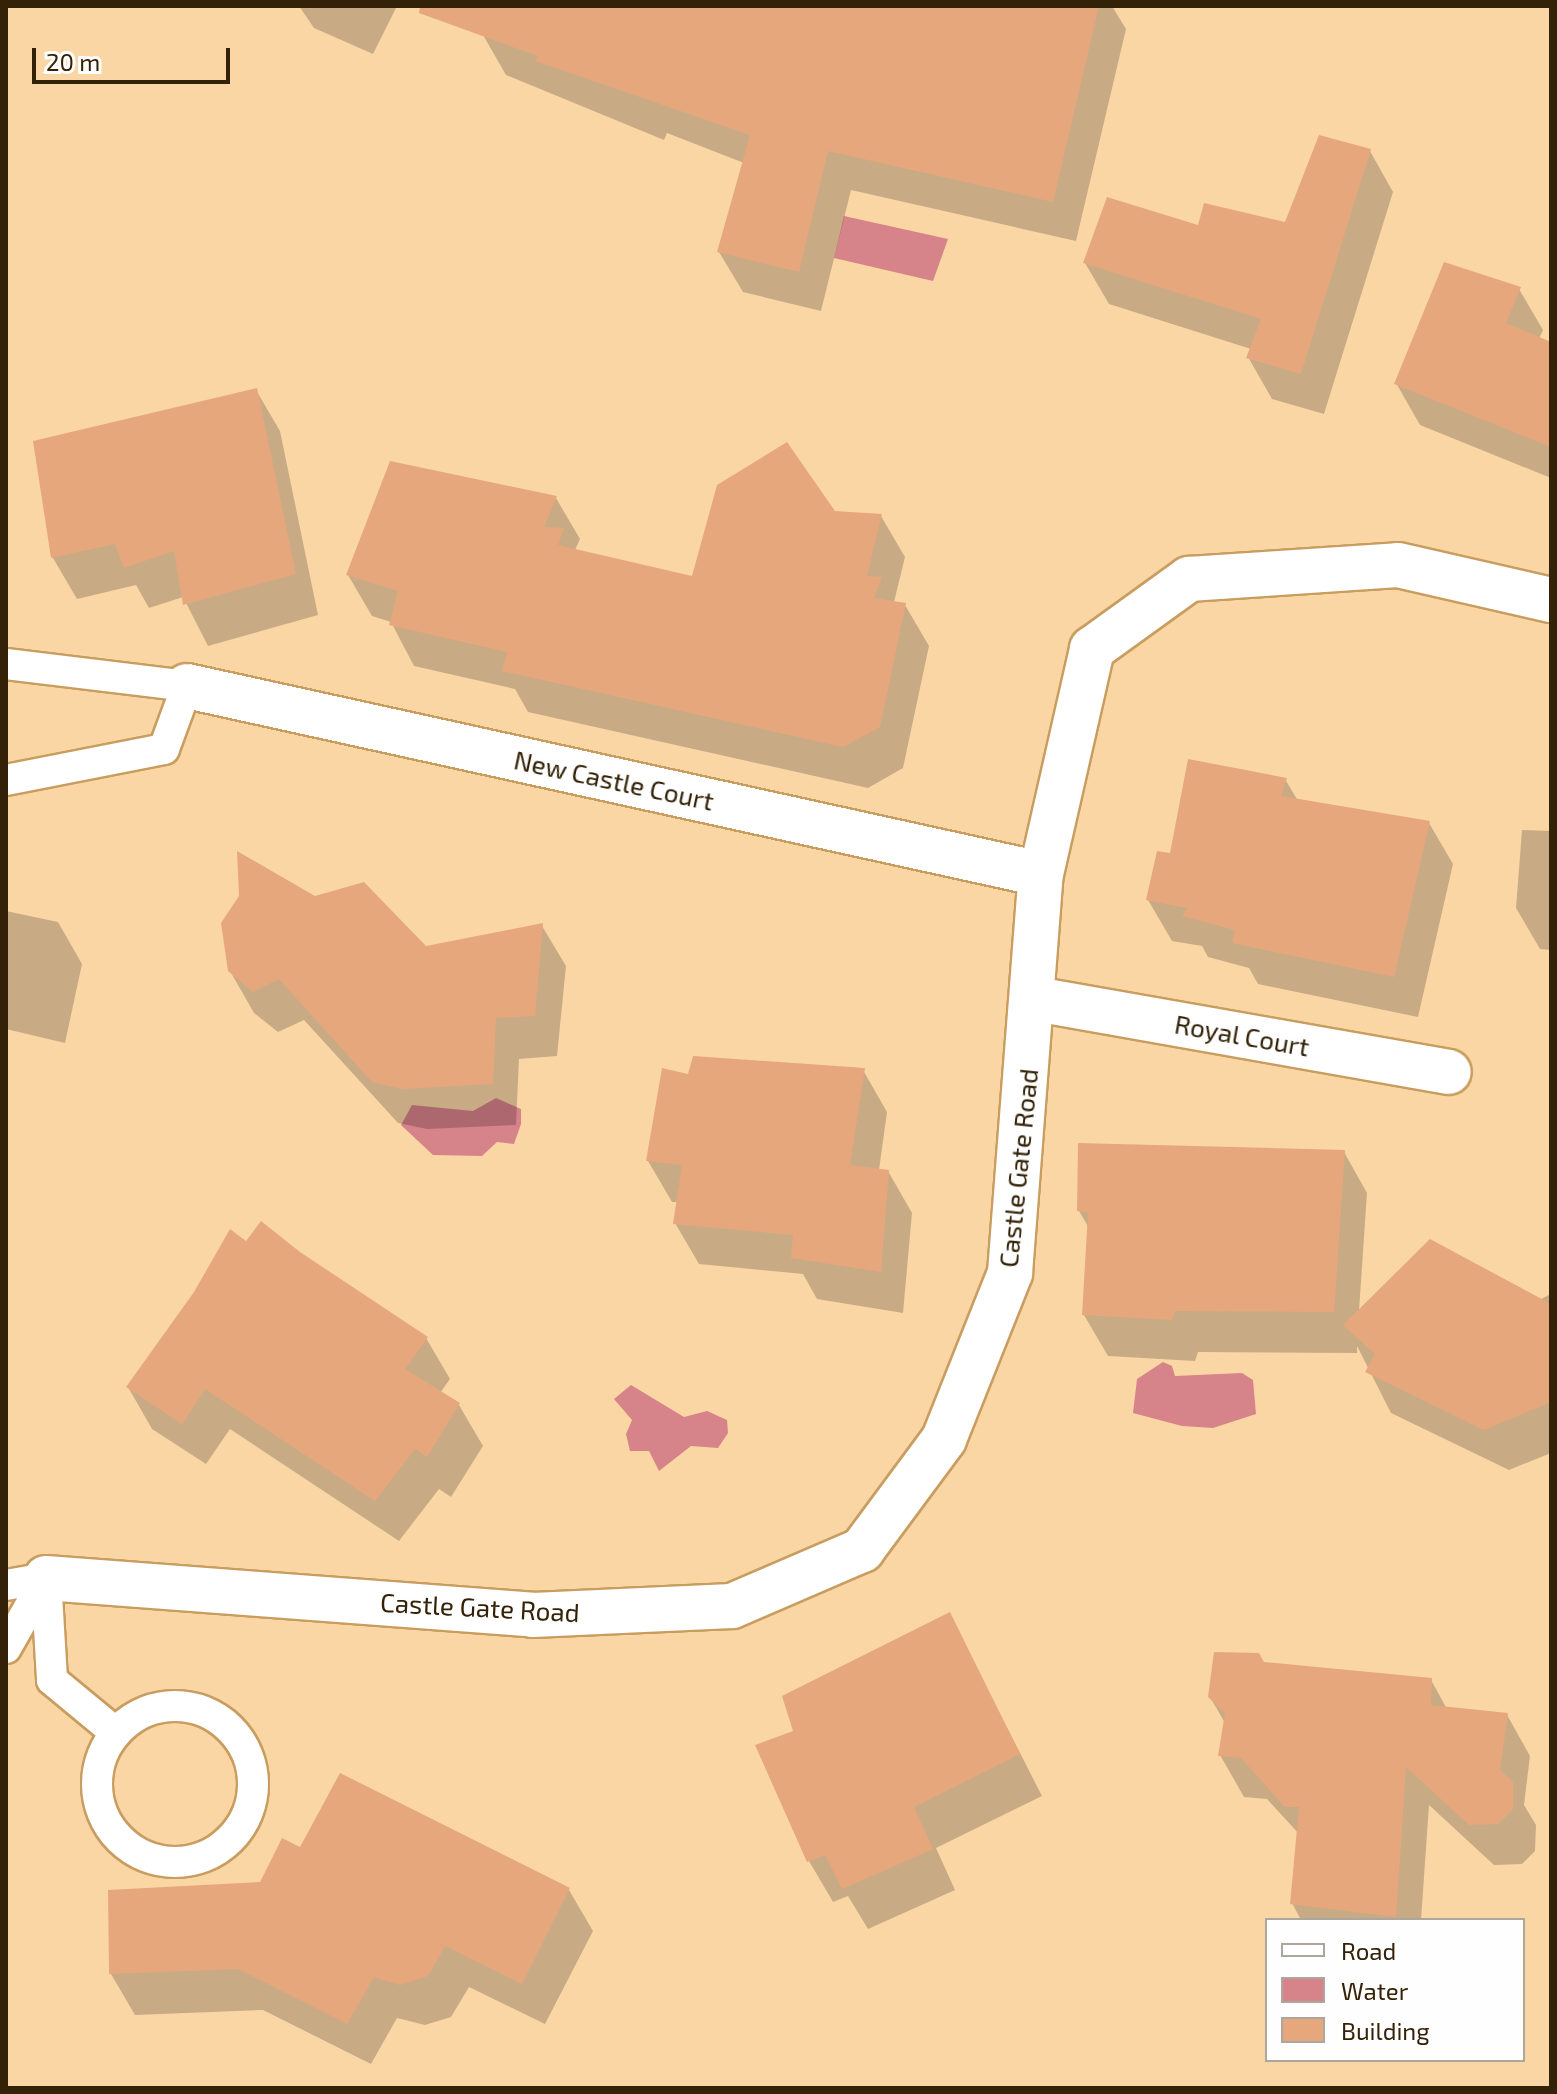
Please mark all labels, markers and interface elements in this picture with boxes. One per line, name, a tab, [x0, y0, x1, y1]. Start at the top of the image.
scale bar	[36, 32, 234, 82]
text: 20 m	[46, 47, 100, 76]
street label: New Castle Court	[511, 744, 717, 816]
street label: Royal Court	[1172, 1008, 1312, 1062]
street label: Castle Gate Road	[992, 1067, 1044, 1269]
street label: Castle Gate Road	[379, 1586, 581, 1628]
legend	[1265, 1918, 1525, 2062]
text: Road	[1341, 1936, 1396, 1965]
text: Water	[1341, 1976, 1408, 2005]
text: Building	[1341, 2016, 1430, 2045]

